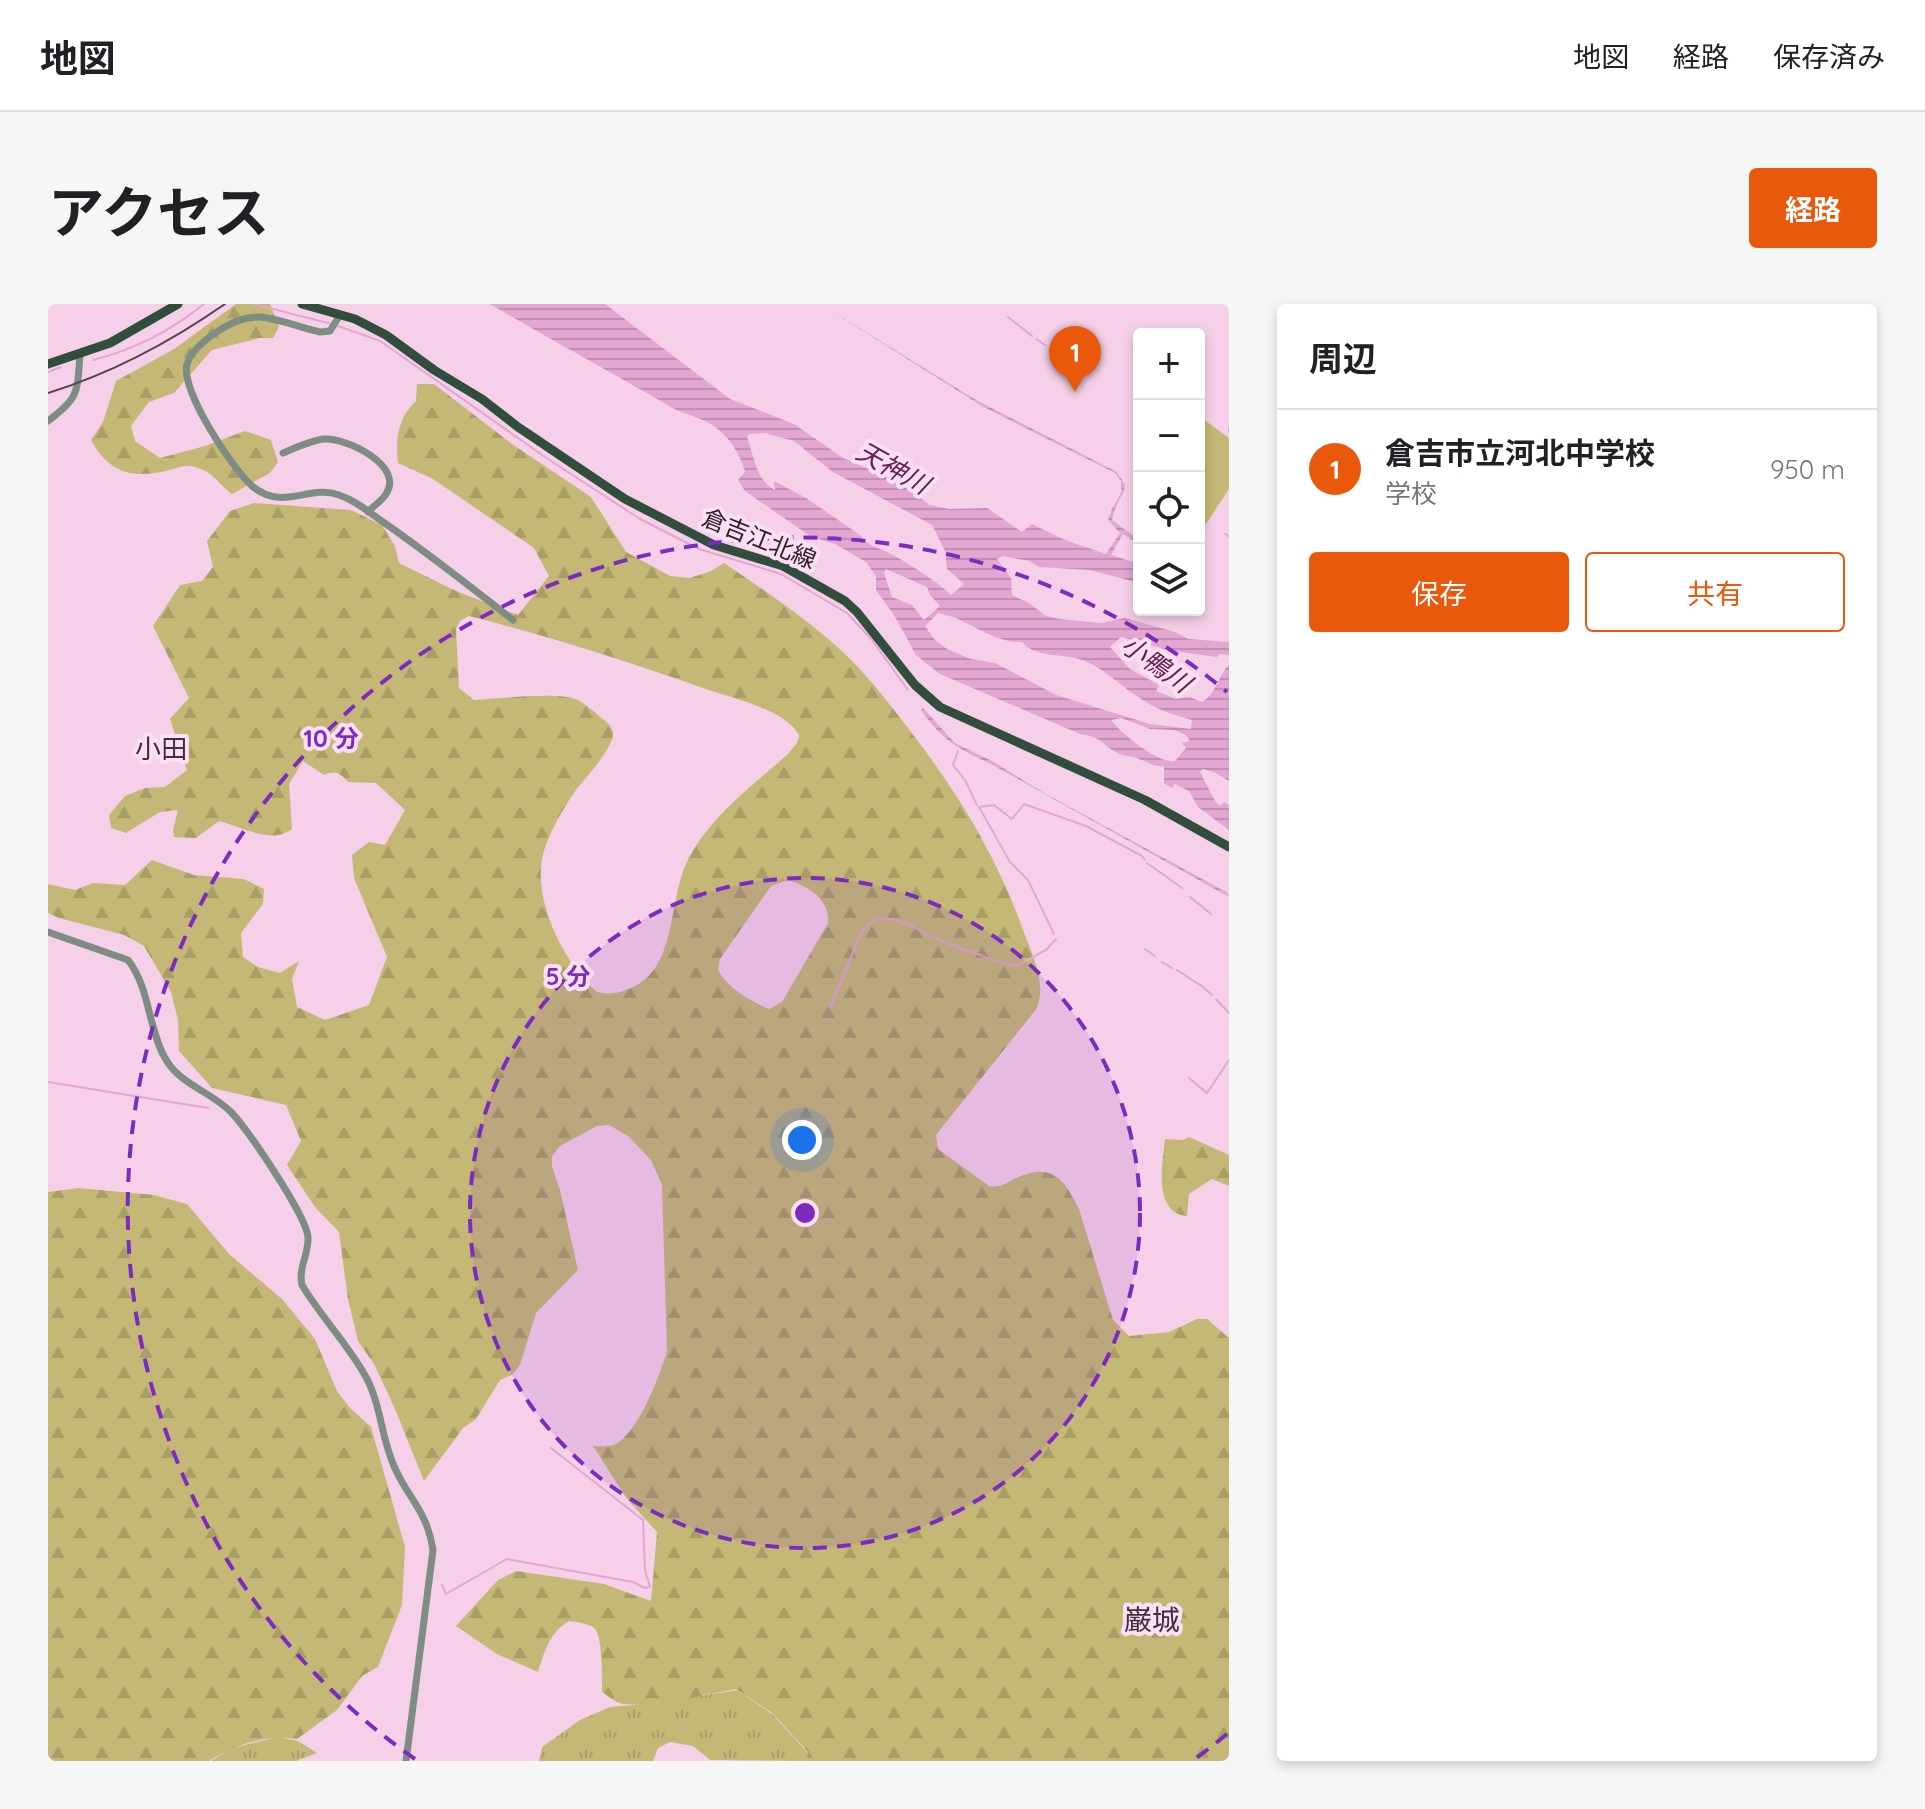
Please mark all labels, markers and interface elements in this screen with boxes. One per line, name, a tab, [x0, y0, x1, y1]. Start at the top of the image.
text: 地図	[40, 34, 116, 82]
text: 地図	[1573, 39, 1629, 74]
text: 経路	[1673, 39, 1729, 74]
text: 保存済み	[1773, 39, 1885, 74]
button: 経路	[1749, 168, 1877, 248]
text: アクセス	[48, 177, 269, 247]
pin: 1	[1049, 326, 1101, 392]
map controls	[1133, 328, 1205, 616]
button: +	[1133, 328, 1205, 400]
text: 周辺	[1309, 337, 1377, 380]
button: −	[1133, 400, 1205, 472]
water label: 天神川	[851, 434, 938, 502]
text: 倉吉市立河北中学校	[1385, 434, 1655, 472]
text: 1	[1330, 453, 1340, 486]
text: 950 m	[1770, 453, 1845, 486]
button: locate	[1133, 472, 1205, 544]
text: 学校	[1385, 477, 1437, 510]
street label: 倉吉江北線	[698, 502, 821, 574]
button: layers	[1133, 544, 1205, 616]
button: 保存	[1309, 552, 1569, 632]
button: 共有	[1585, 552, 1845, 632]
water label: 小鴨川	[1115, 628, 1200, 701]
text: 10 分	[304, 723, 358, 753]
district label: 小田	[135, 732, 187, 765]
text: 5 分	[546, 961, 590, 991]
your location	[782, 1120, 822, 1160]
centre of rings	[791, 1199, 819, 1227]
district label: 巌城	[1124, 1602, 1180, 1637]

